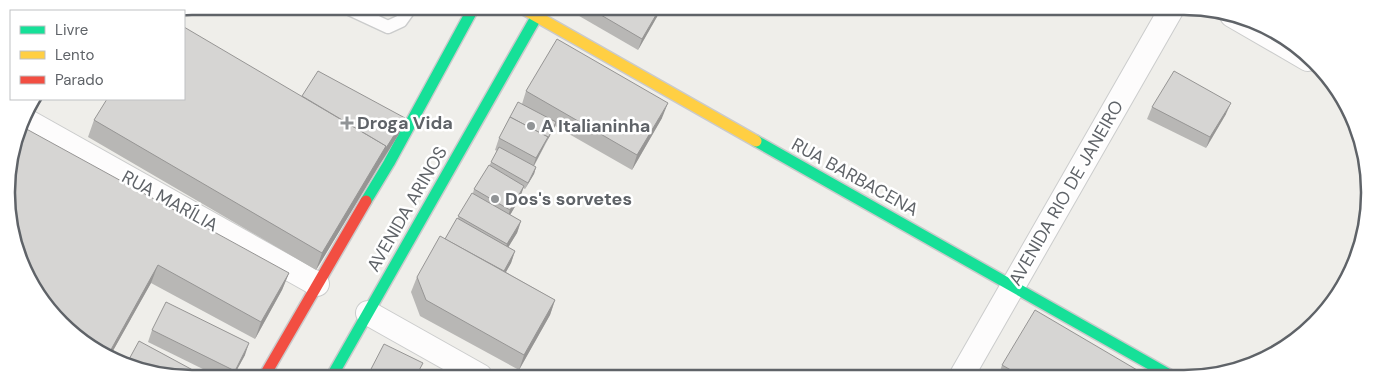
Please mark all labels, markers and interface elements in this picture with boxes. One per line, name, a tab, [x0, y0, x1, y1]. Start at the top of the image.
legend	[10, 10, 185, 100]
text: Livre	[55, 20, 88, 40]
text: Lento	[55, 45, 94, 65]
text: Parado	[55, 70, 104, 90]
street label: AVENIDA RIO DE JANEIRO	[1003, 96, 1129, 290]
place label: Droga Vida	[357, 111, 453, 135]
place label: A Italianinha	[541, 114, 650, 138]
marker: Droga Vida	[341, 117, 353, 129]
marker: A Italianinha	[525, 120, 537, 132]
street label: RUA BARBACENA	[787, 132, 923, 222]
street label: AVENIDA ARINOS	[361, 142, 453, 276]
street label: RUA MARÍLIA	[118, 165, 222, 237]
place label: Dos's sorvetes	[505, 187, 632, 211]
marker: Dos's sorvetes	[489, 193, 501, 205]

